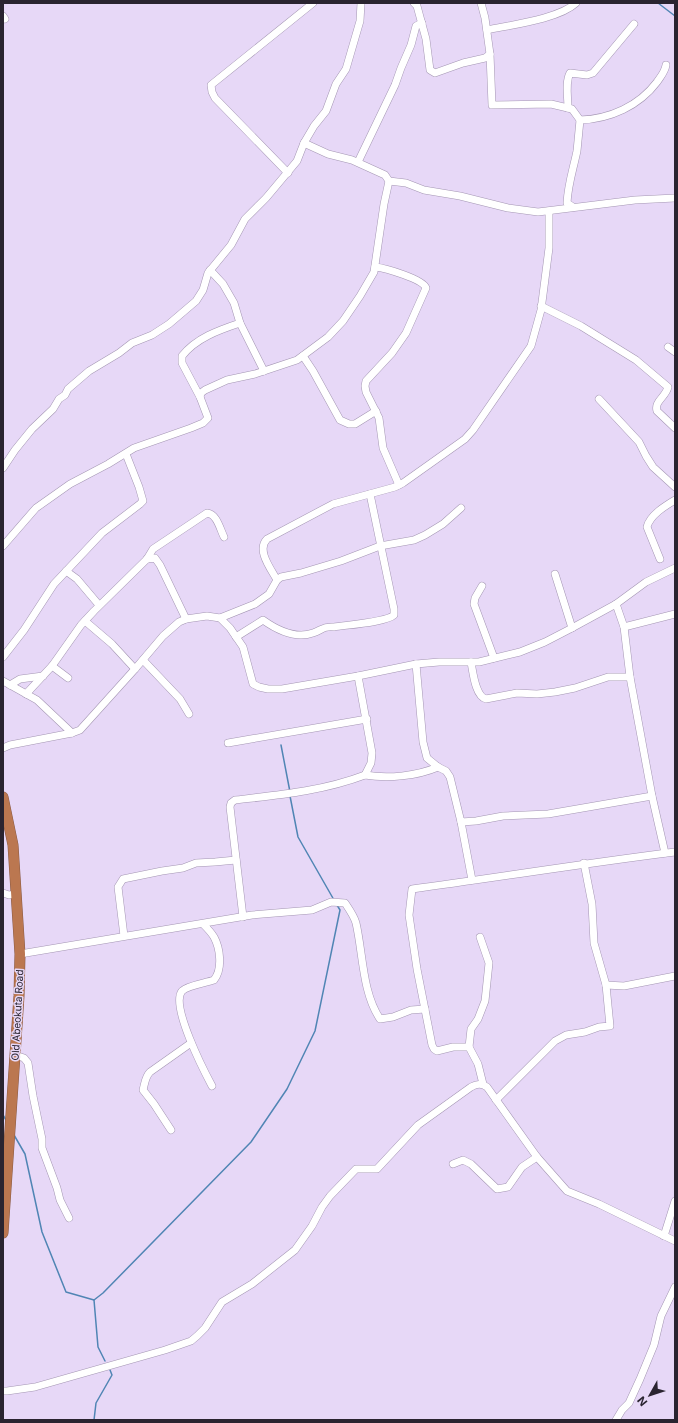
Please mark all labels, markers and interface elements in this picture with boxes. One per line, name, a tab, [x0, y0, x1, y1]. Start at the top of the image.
street label: Old Abeokuta Road	[9, 969, 25, 1061]
north arrow	[630, 1375, 670, 1415]
text: N	[634, 1394, 650, 1409]

